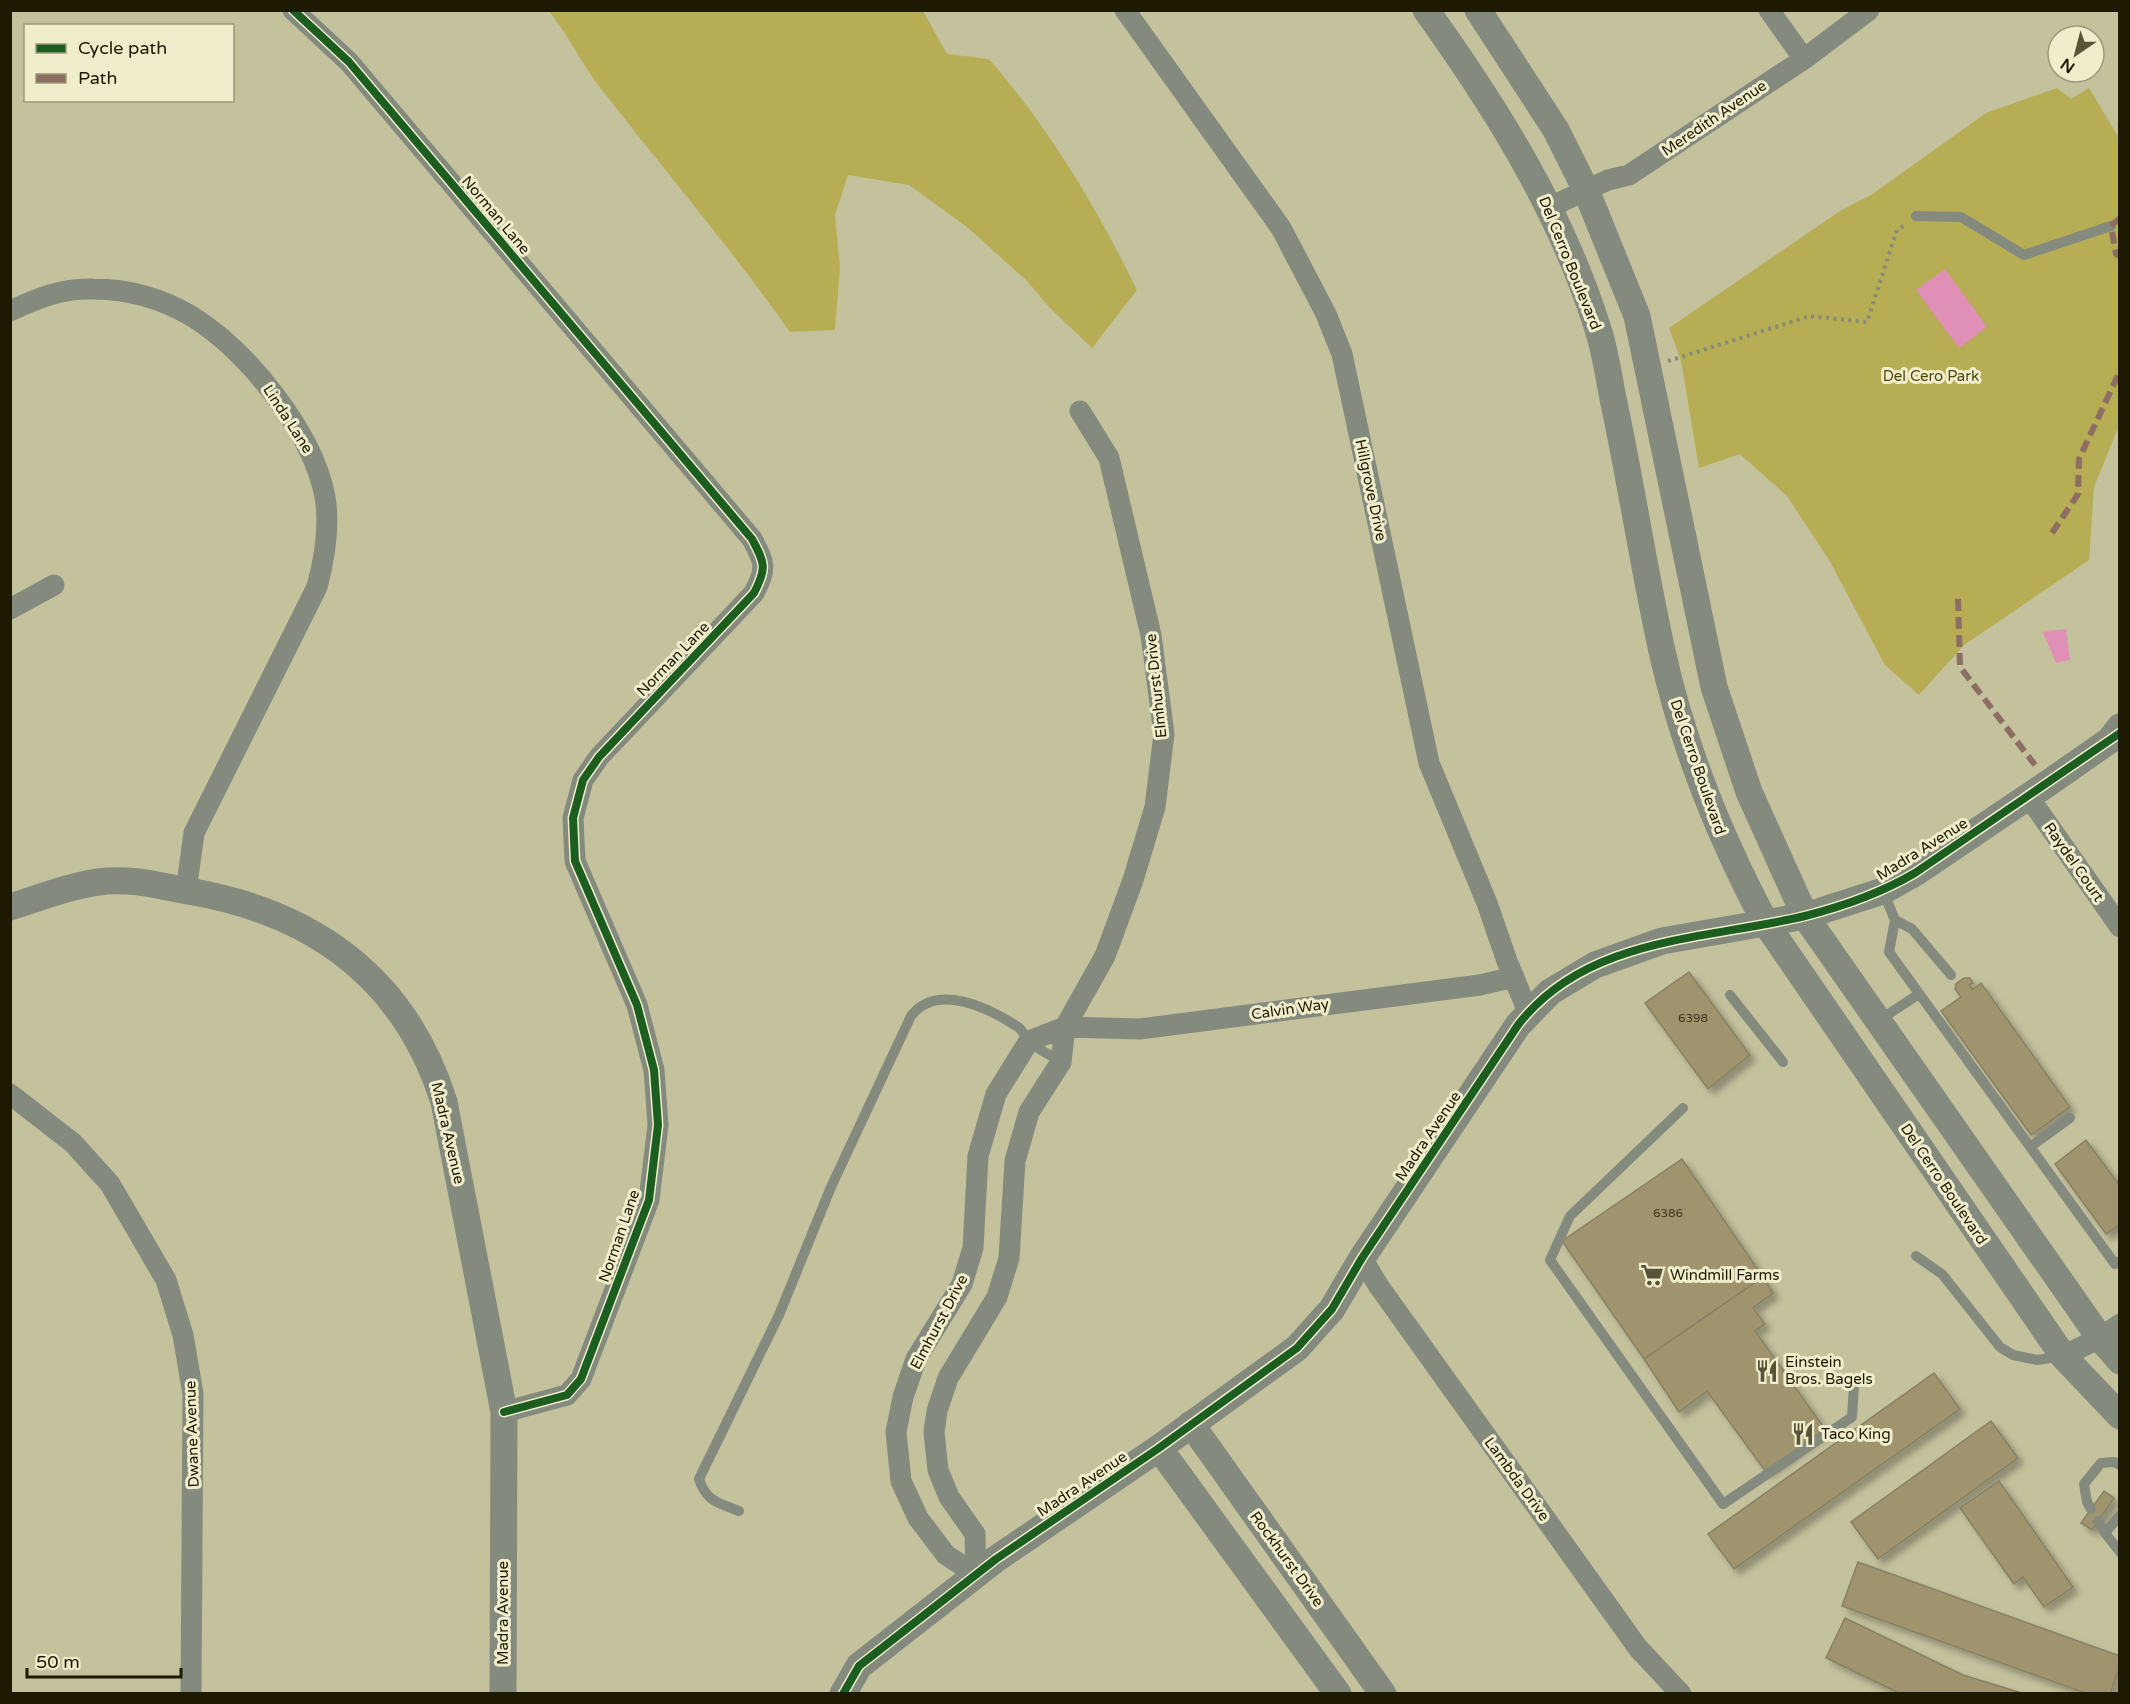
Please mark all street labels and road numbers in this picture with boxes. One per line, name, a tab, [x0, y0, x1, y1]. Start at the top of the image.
street label: Meredith Avenue	[1658, 76, 1770, 160]
street label: Norman Lane	[458, 172, 534, 258]
street label: Del Cerro Boulevard	[1535, 194, 1605, 332]
street label: Linda Lane	[259, 381, 317, 457]
street label: Hillgrove Drive	[1351, 437, 1391, 543]
street label: Norman Lane	[633, 618, 713, 700]
street label: Elmhurst Drive	[1142, 633, 1170, 739]
street label: Del Cerro Boulevard	[1666, 697, 1730, 837]
street label: Madra Avenue	[1873, 814, 1971, 884]
street label: Raydel Court	[2040, 819, 2108, 905]
street label: Calvin Way	[1250, 995, 1330, 1023]
street label: Madra Avenue	[428, 1080, 468, 1186]
street label: Madra Avenue	[1391, 1088, 1465, 1184]
street label: Del Cerro Boulevard	[1897, 1120, 1991, 1248]
street label: Norman Lane	[595, 1187, 643, 1285]
street label: Elmhurst Drive	[906, 1272, 972, 1372]
street label: Dwane Avenue	[181, 1380, 203, 1488]
street label: Lambda Drive	[1481, 1434, 1553, 1524]
street label: Madra Avenue	[1034, 1447, 1130, 1521]
street label: Rockhurst Drive	[1246, 1508, 1328, 1610]
street label: Madra Avenue	[494, 1561, 512, 1665]

